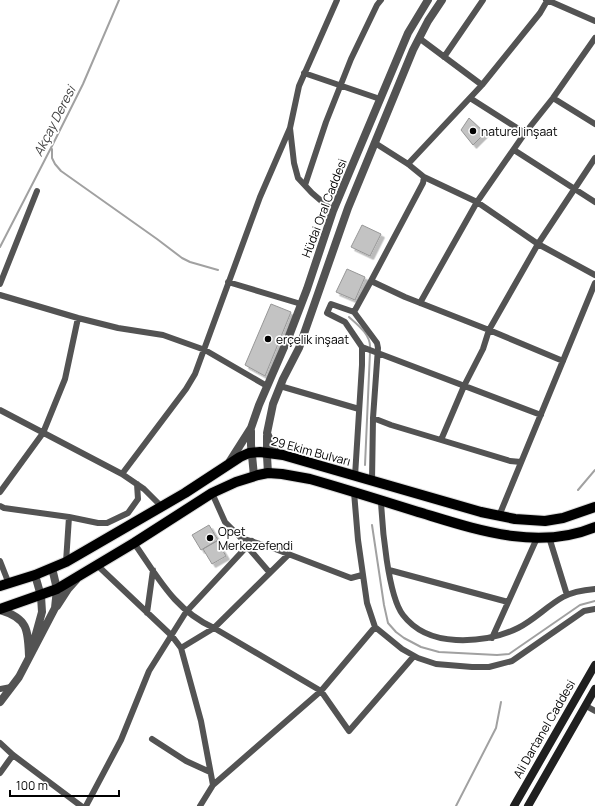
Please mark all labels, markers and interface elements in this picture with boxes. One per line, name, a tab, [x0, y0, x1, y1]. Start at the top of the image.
water label: Akçay Deresi	[29, 81, 80, 159]
place label: naturel inşaat	[481, 123, 558, 140]
marker: naturel inşaat	[468, 126, 478, 136]
street label: Hüdai Oral Caddesi	[297, 156, 351, 260]
place label: erçelik inşaat	[276, 331, 349, 348]
marker: erçelik inşaat	[263, 334, 273, 344]
street label: 29 Ekim Bulvarı	[269, 432, 353, 470]
place label: Opet Merkezefendi	[218, 523, 293, 554]
marker: Opet Merkezefendi	[205, 533, 215, 543]
street label: Ali Dartanel Caddesi	[509, 677, 579, 781]
scale bar	[10, 772, 119, 798]
text: 100 m	[16, 777, 48, 794]

